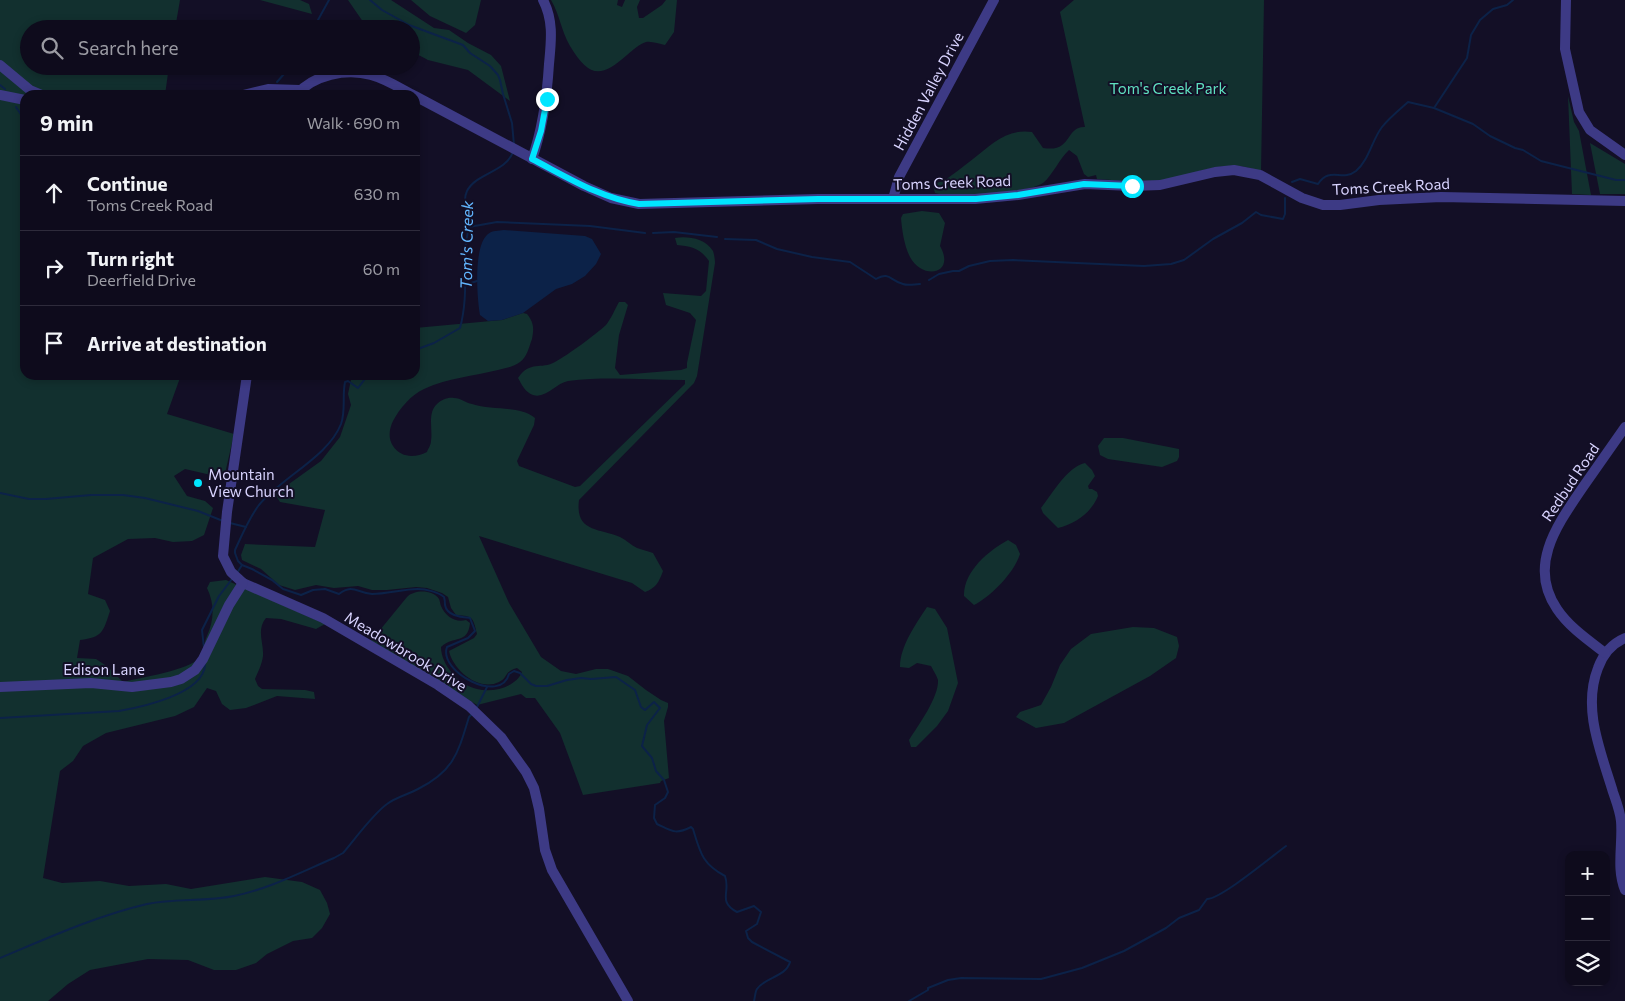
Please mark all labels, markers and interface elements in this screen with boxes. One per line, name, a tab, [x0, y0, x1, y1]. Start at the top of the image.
search box	[20, 20, 420, 75]
street label: Hidden Valley Drive	[889, 29, 967, 153]
icon: search	[38, 34, 66, 62]
text: Search here	[78, 36, 178, 59]
park label: Tom's Creek Park	[1109, 79, 1227, 97]
route end	[536, 88, 559, 111]
text: 9 min	[40, 110, 93, 135]
text: Walk · 690 m	[307, 113, 400, 132]
street label: Toms Creek Road	[893, 171, 1011, 193]
text: Continue	[87, 172, 167, 195]
street label: Toms Creek Road	[1332, 174, 1450, 198]
route start	[1121, 175, 1144, 198]
icon: ahead	[40, 179, 68, 207]
text: 630 m	[354, 184, 400, 203]
text: Toms Creek Road	[87, 195, 213, 214]
water label: Tom's Creek	[456, 200, 476, 290]
text: Turn right	[87, 247, 174, 270]
icon: right	[40, 254, 68, 282]
text: 60 m	[363, 259, 400, 278]
text: Deerfield Drive	[87, 270, 196, 289]
icon: arrive	[40, 329, 68, 357]
text: Arrive at destination	[87, 332, 267, 355]
street label: Redbud Road	[1537, 440, 1603, 524]
place label: Mountain View Church	[208, 465, 294, 500]
marker: Mountain View Church	[192, 477, 204, 489]
street label: Meadowbrook Drive	[342, 607, 470, 695]
street label: Edison Lane	[63, 660, 145, 678]
map controls	[1565, 851, 1610, 986]
button: +	[1565, 851, 1610, 896]
button: −	[1565, 896, 1610, 941]
button: layers	[1565, 941, 1610, 986]

